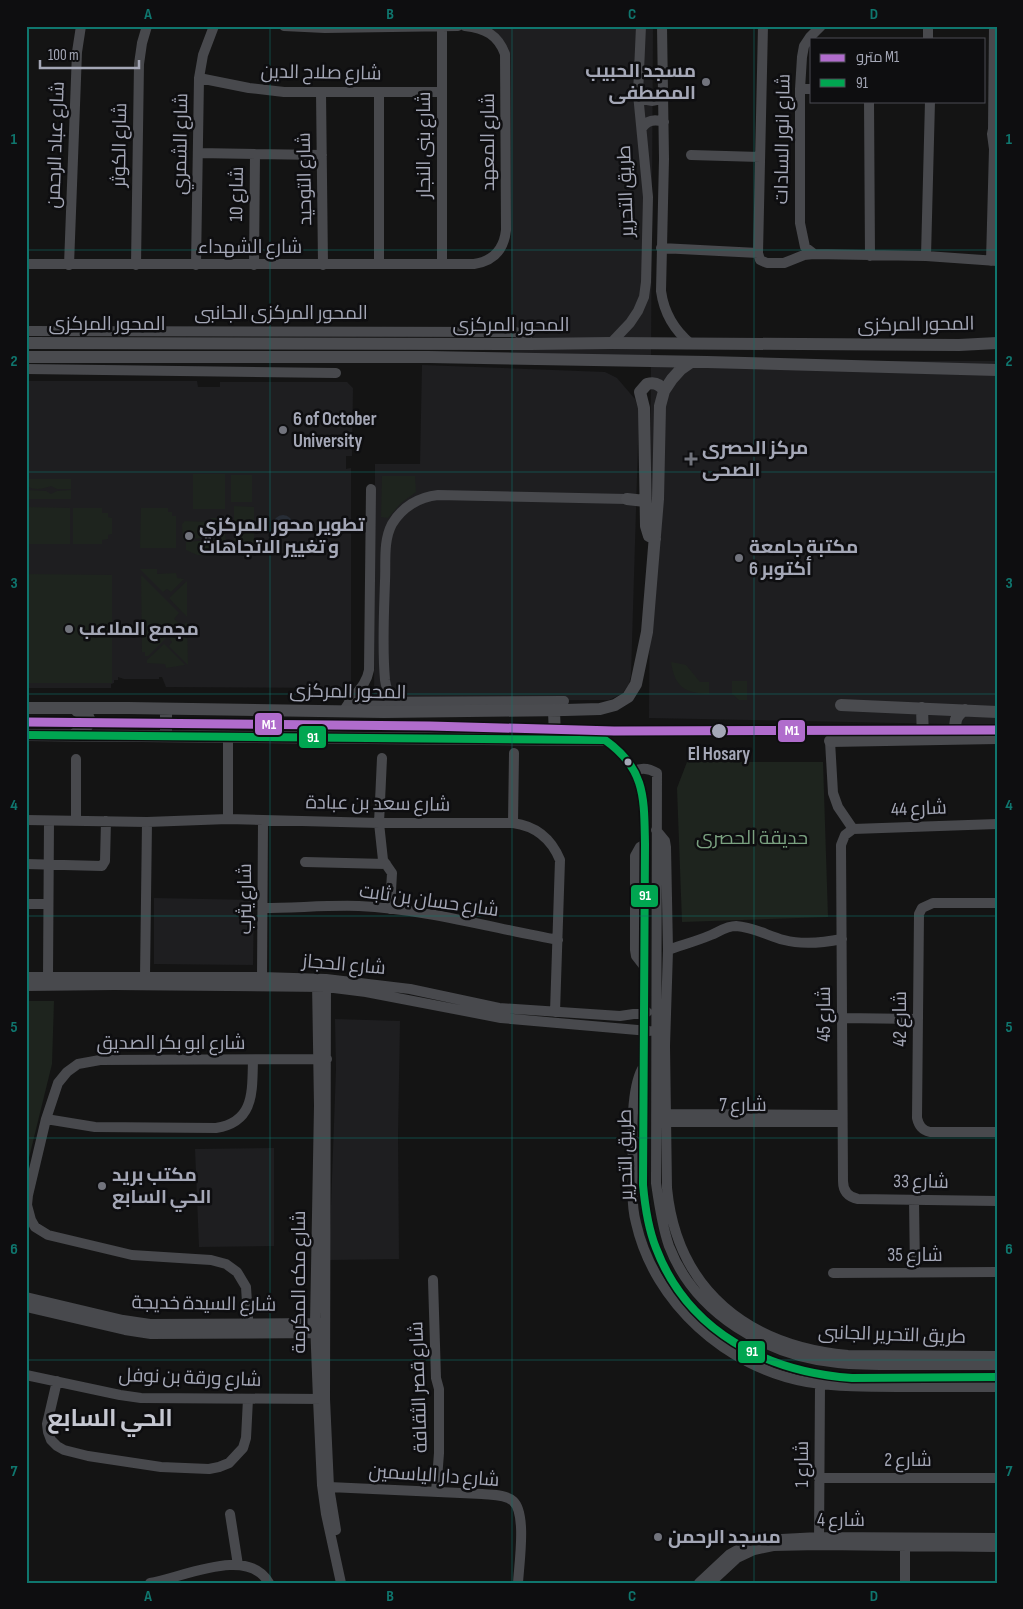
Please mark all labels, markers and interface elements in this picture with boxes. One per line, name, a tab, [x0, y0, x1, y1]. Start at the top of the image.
text: A	[143, 5, 152, 24]
text: B	[386, 5, 394, 24]
text: C	[628, 5, 636, 24]
text: D	[870, 5, 878, 24]
scale bar	[40, 38, 139, 70]
legend	[810, 38, 986, 102]
text: 100 m	[48, 46, 79, 65]
text: مترو M1	[856, 48, 900, 67]
street label: شارع صلاح الدين	[260, 60, 382, 87]
place label: مسجد الحبيب المصطفى	[585, 60, 696, 105]
street label: شارع انور السادات	[770, 74, 797, 205]
text: 91	[856, 74, 869, 93]
marker: مسجد الحبيب المصطفى	[700, 76, 712, 88]
street label: شارع عباد الرحمن	[42, 81, 71, 209]
street label: شارع بنى النجار	[413, 91, 437, 200]
street label: شارع الشمري	[169, 93, 195, 195]
street label: شارع المعهد	[477, 93, 501, 191]
street label: شارع الكوثر	[108, 103, 133, 188]
text: 1	[11, 130, 18, 149]
text: 1	[1006, 130, 1013, 149]
street label: شارع التوحيد	[293, 132, 318, 226]
street label: طريق التحرير	[613, 145, 639, 238]
street label: شارع 10	[225, 166, 250, 222]
street label: شارع الشهداء	[198, 236, 302, 260]
street label: المحور المركزى الجانبى	[194, 302, 368, 325]
street label: المحور المركزى	[857, 312, 975, 338]
street label: المحور المركزى	[48, 313, 166, 336]
street label: المحور المركزى	[452, 314, 570, 337]
text: 2	[10, 352, 18, 371]
text: 2	[1005, 352, 1013, 371]
place label: 6 of October University	[293, 408, 377, 453]
marker: 6 of October University	[277, 424, 289, 436]
place label: مركز الحصرى الصحى	[702, 437, 808, 482]
marker: مركز الحصرى الصحى	[684, 452, 698, 466]
place label: تطوير محور المركزي و تغيير الاتجاهات	[199, 514, 366, 559]
marker: تطوير محور المركزي و تغيير الاتجاهات	[183, 530, 195, 542]
place label: مكتبة جامعة 6 أكتوبر	[749, 536, 858, 581]
marker: مكتبة جامعة 6 أكتوبر	[733, 552, 745, 564]
text: 3	[10, 574, 18, 593]
text: 3	[1005, 574, 1013, 593]
place label: مجمع الملاعب	[79, 618, 199, 642]
marker: مجمع الملاعب	[63, 623, 75, 635]
street label: المحور المركزى	[289, 679, 407, 705]
line badge: M1	[254, 712, 283, 736]
text: M1	[262, 716, 277, 733]
line badge: M1	[777, 719, 806, 743]
marker: El Hosary	[710, 722, 728, 740]
text: M1	[785, 722, 800, 739]
line badge: 91	[298, 725, 327, 749]
text: 91	[307, 729, 320, 746]
place label: El Hosary	[688, 743, 750, 766]
unlabelled marker	[623, 757, 633, 767]
street label: شارع سعد بن عبادة	[305, 791, 451, 818]
text: 4	[10, 796, 18, 815]
text: 4	[1005, 796, 1013, 815]
street label: شارع 44	[891, 797, 947, 822]
park label: حديقة الحصرى	[696, 827, 808, 850]
street label: شارع يثرب	[234, 863, 258, 935]
street label: شارع حسان بن ثابت	[358, 880, 500, 923]
line badge: 91	[630, 884, 659, 908]
text: 91	[639, 887, 652, 904]
street label: شارع الحجاز	[300, 950, 387, 981]
street label: شارع 45	[813, 986, 837, 1042]
street label: شارع 42	[889, 991, 913, 1047]
text: 5	[10, 1018, 18, 1037]
text: 5	[1005, 1018, 1013, 1037]
street label: شارع ابو بكر الصديق	[96, 1032, 246, 1056]
street label: شارع 7	[719, 1094, 767, 1118]
street label: طريق التحرير	[614, 1109, 638, 1202]
place label: مكتب بريد الحي السابع	[112, 1164, 211, 1212]
street label: شارع 33	[893, 1170, 949, 1195]
marker: مكتب بريد الحي السابع	[96, 1180, 108, 1192]
street label: شارع مكه المكرمة	[288, 1210, 312, 1354]
text: 6	[10, 1240, 18, 1259]
text: 6	[1005, 1240, 1013, 1259]
street label: شارع 35	[887, 1244, 943, 1268]
street label: شارع السيدة خديجة	[131, 1291, 276, 1318]
street label: شارع قصر الثقافة	[405, 1321, 434, 1453]
street label: طريق التحرير الجانبى	[817, 1321, 967, 1349]
line badge: 91	[737, 1340, 766, 1364]
text: 91	[746, 1343, 759, 1360]
street label: شارع ورقة بن نوفل	[118, 1364, 262, 1393]
district label: الحي السابع	[47, 1404, 173, 1437]
street label: شارع 1	[791, 1441, 815, 1487]
street label: شارع 2	[884, 1449, 932, 1473]
street label: شارع دار الياسمين	[368, 1460, 500, 1493]
text: 7	[11, 1462, 18, 1481]
text: 7	[1006, 1462, 1013, 1481]
street label: شارع 4	[817, 1509, 865, 1533]
place label: مسجد الرحمن	[668, 1526, 781, 1549]
marker: مسجد الرحمن	[652, 1531, 664, 1543]
text: A	[143, 1587, 152, 1606]
text: B	[386, 1587, 394, 1606]
text: C	[628, 1587, 636, 1606]
text: D	[870, 1587, 878, 1606]

